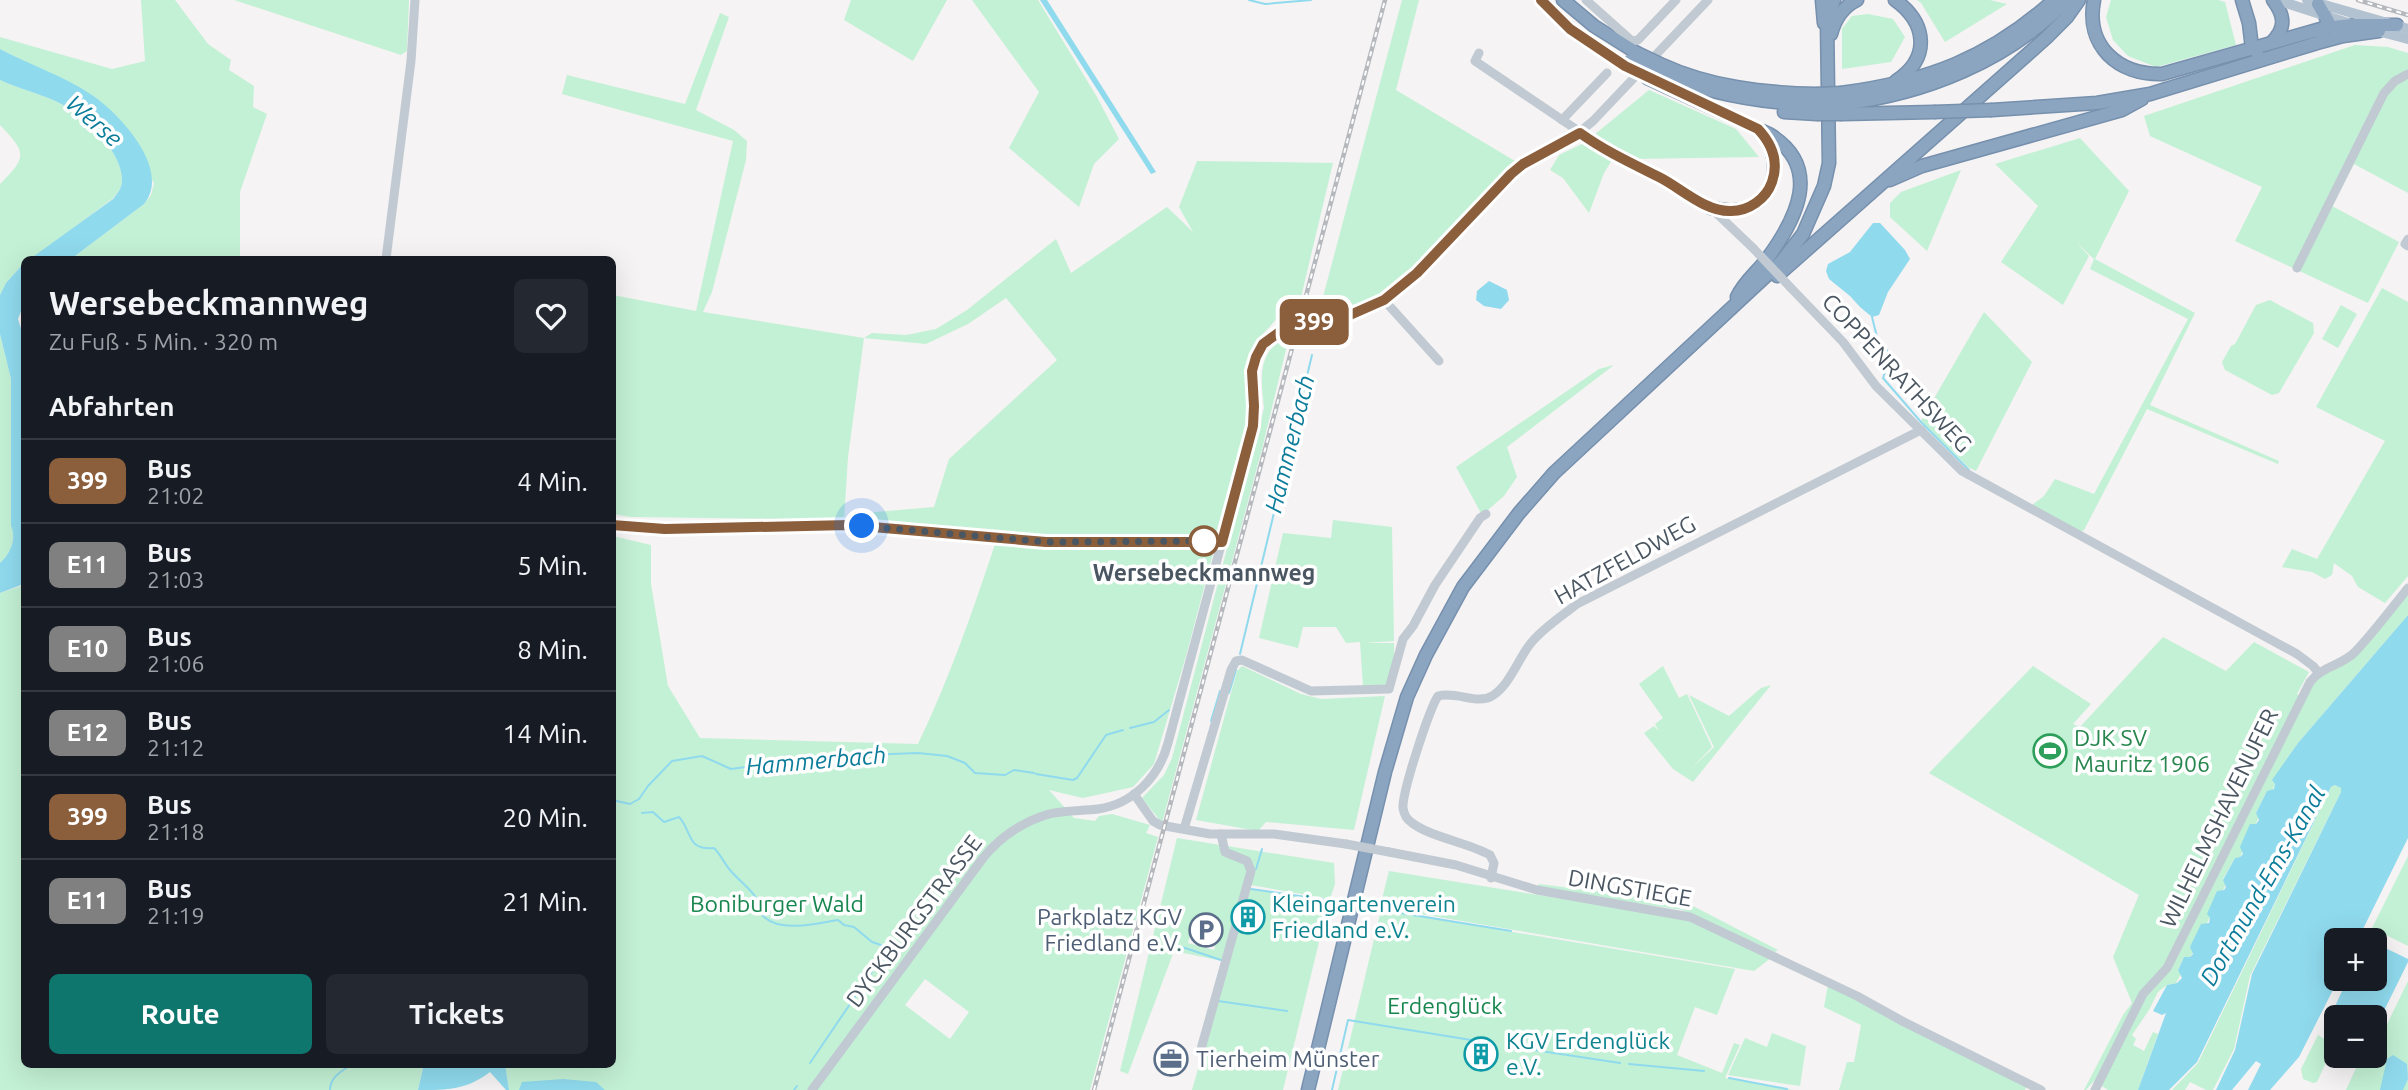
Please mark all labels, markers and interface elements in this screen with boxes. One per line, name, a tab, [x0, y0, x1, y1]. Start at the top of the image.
water label: Werse	[61, 89, 128, 152]
button: heart	[514, 279, 588, 353]
text: Wersebeckmannweg	[49, 284, 368, 321]
street label: COPPENRATHSWEG	[1818, 288, 1977, 457]
line badge: 399	[1274, 299, 1354, 345]
text: 399	[1294, 308, 1334, 335]
text: Zu Fuß · 5 Min. · 320 m	[49, 329, 278, 354]
water label: Hammerbach	[1259, 372, 1320, 516]
text: Abfahrten	[49, 392, 174, 421]
text: Bus	[147, 454, 192, 483]
text: 399	[67, 467, 108, 494]
text: 4 Min.	[517, 467, 588, 496]
text: 21:02	[147, 483, 205, 508]
your location	[844, 508, 879, 543]
street label: HATZFELDWEG	[1550, 510, 1700, 609]
marker: Wersebeckmannweg	[1189, 526, 1219, 556]
text: Bus	[147, 538, 192, 567]
text: E11	[67, 551, 108, 578]
text: 5 Min.	[517, 551, 588, 580]
place label: Wersebeckmannweg	[1093, 560, 1315, 585]
text: 21:03	[147, 567, 205, 592]
text: Bus	[147, 622, 192, 651]
text: E10	[67, 635, 108, 662]
text: 8 Min.	[517, 635, 588, 664]
text: 21:06	[147, 651, 205, 676]
street label: WILHELMSHAVENUFER	[2155, 704, 2282, 931]
text: Bus	[147, 706, 192, 735]
text: E12	[67, 719, 108, 746]
text: 14 Min.	[503, 719, 588, 748]
place label: DJK SV Mauritz 1906	[2074, 725, 2210, 776]
sports icon: DJK SV Mauritz 1906	[2031, 732, 2069, 770]
text: 21:12	[147, 735, 205, 760]
water label: Hammerbach	[745, 741, 887, 780]
water label: Dortmund-Ems-Kanal	[2195, 781, 2331, 990]
text: Bus	[147, 790, 192, 819]
text: 399	[67, 803, 108, 830]
text: 20 Min.	[503, 803, 588, 832]
text: 21:18	[147, 819, 205, 844]
street label: DYCKBURGSTRASSE	[841, 830, 986, 1011]
street label: DINGSTIEGE	[1566, 864, 1694, 911]
text: Bus	[147, 874, 192, 903]
text: E11	[67, 887, 108, 914]
text: 21 Min.	[503, 887, 588, 916]
park label: Boniburger Wald	[690, 891, 864, 916]
place label: Kleingartenverein Friedland e.V.	[1272, 891, 1456, 942]
building icon: Kleingartenverein Friedland e.V.	[1229, 898, 1267, 936]
text: 21:19	[147, 903, 205, 928]
place label: Parkplatz KGV Friedland e.V.	[1037, 904, 1182, 955]
parking icon: Parkplatz KGV Friedland e.V.	[1187, 911, 1225, 949]
map controls	[2324, 928, 2387, 1068]
button: +	[2324, 928, 2387, 991]
button: Route	[49, 974, 312, 1054]
button: Tickets	[326, 974, 588, 1054]
park label: Erdenglück	[1387, 993, 1503, 1018]
button: −	[2324, 1005, 2387, 1068]
place label: KGV Erdenglück e.V.	[1506, 1028, 1670, 1079]
building icon: KGV Erdenglück e.V.	[1462, 1035, 1500, 1073]
office icon: Tierheim Münster	[1152, 1040, 1190, 1078]
place label: Tierheim Münster	[1196, 1046, 1380, 1071]

